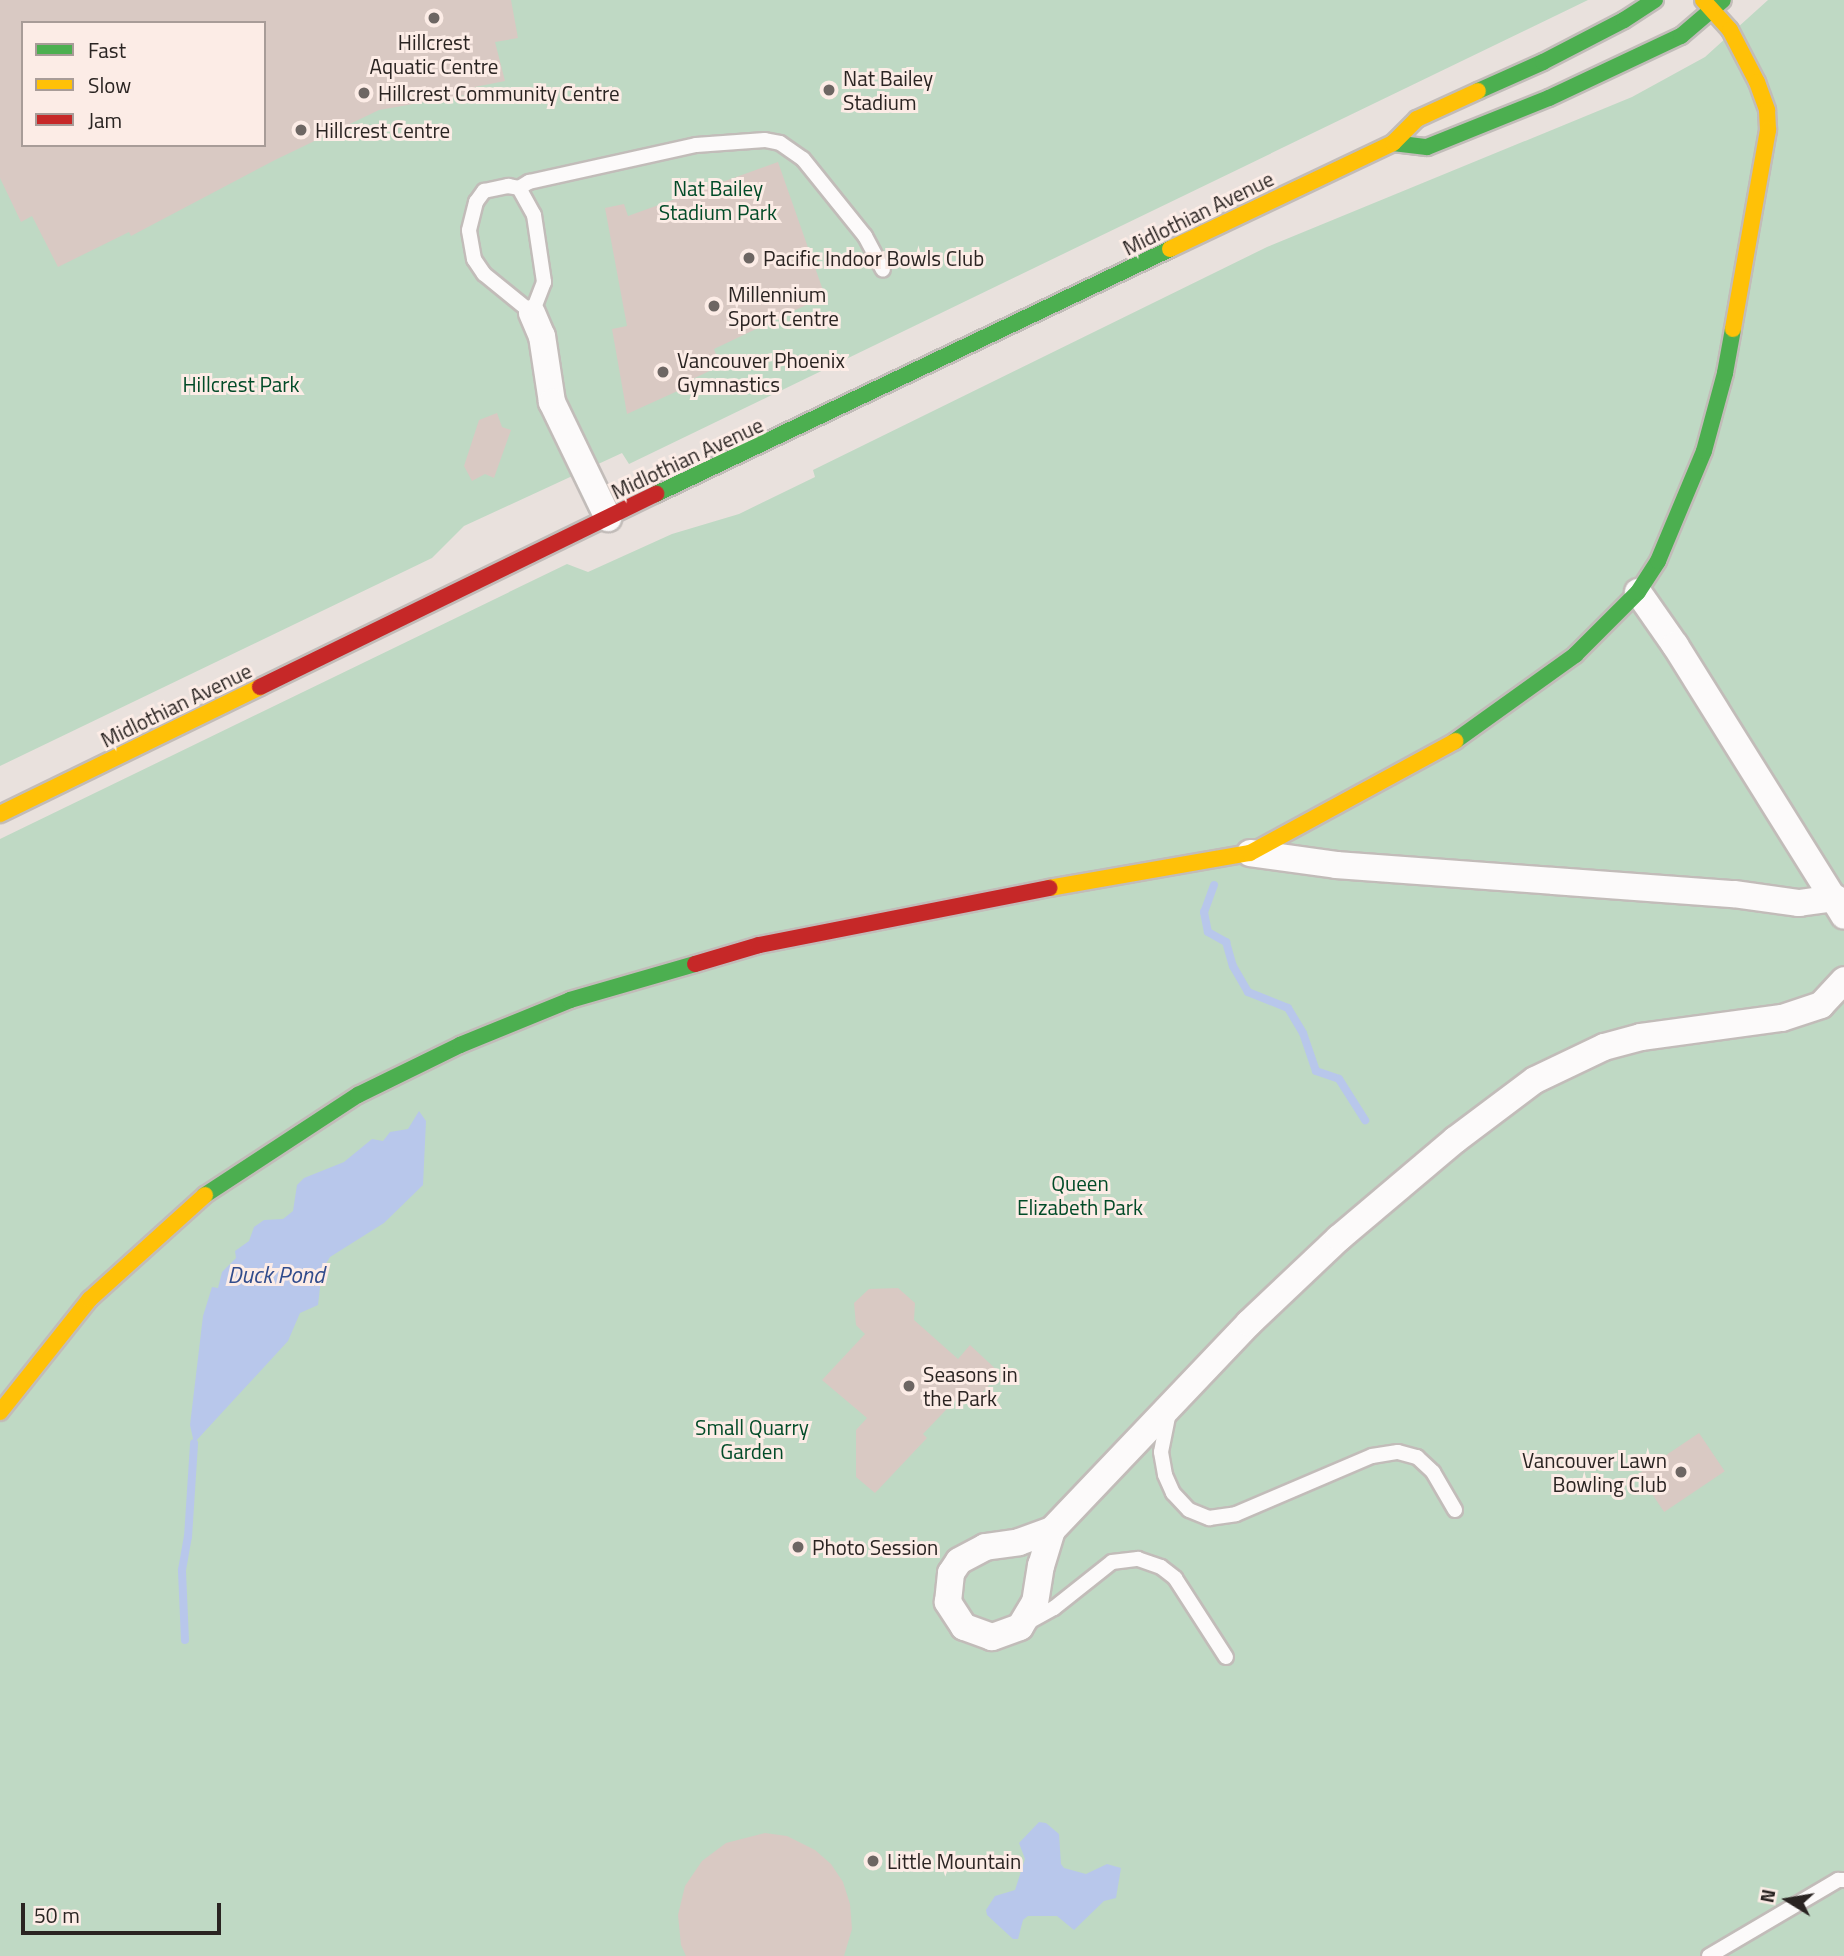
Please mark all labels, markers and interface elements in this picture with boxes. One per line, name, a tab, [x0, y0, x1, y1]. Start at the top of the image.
marker: Hillcrest Aquatic Centre	[426, 10, 442, 26]
legend	[21, 21, 266, 147]
place label: Hillcrest Aquatic Centre	[370, 29, 498, 79]
text: Fast	[88, 34, 126, 66]
place label: Nat Bailey Stadium	[843, 65, 933, 115]
text: Slow	[88, 69, 131, 101]
place label: Hillcrest Community Centre	[378, 80, 620, 106]
marker: Nat Bailey Stadium	[821, 82, 837, 98]
marker: Hillcrest Community Centre	[356, 85, 372, 101]
text: Jam	[88, 104, 122, 136]
place label: Hillcrest Centre	[315, 117, 450, 143]
marker: Hillcrest Centre	[293, 122, 309, 138]
street label: Midlothian Avenue	[1119, 166, 1277, 260]
park label: Nat Bailey Stadium Park	[659, 175, 777, 225]
place label: Pacific Indoor Bowls Club	[763, 245, 984, 271]
marker: Pacific Indoor Bowls Club	[741, 250, 757, 266]
place label: Millennium Sport Centre	[728, 281, 839, 331]
marker: Millennium Sport Centre	[706, 298, 722, 314]
place label: Vancouver Phoenix Gymnastics	[677, 347, 845, 397]
marker: Vancouver Phoenix Gymnastics	[655, 364, 671, 380]
park label: Hillcrest Park	[182, 371, 300, 397]
street label: Midlothian Avenue	[607, 412, 767, 504]
street label: Midlothian Avenue	[97, 658, 255, 752]
park label: Queen Elizabeth Park	[1017, 1170, 1143, 1220]
water label: Duck Pond	[228, 1261, 324, 1289]
place label: Seasons in the Park	[923, 1361, 1018, 1411]
marker: Seasons in the Park	[901, 1378, 917, 1394]
park label: Small Quarry Garden	[695, 1414, 809, 1464]
place label: Vancouver Lawn Bowling Club	[1522, 1447, 1667, 1497]
marker: Vancouver Lawn Bowling Club	[1673, 1464, 1689, 1480]
place label: Photo Session	[812, 1534, 938, 1560]
marker: Photo Session	[790, 1539, 806, 1555]
place label: Little Mountain	[887, 1848, 1021, 1874]
marker: Little Mountain	[865, 1853, 881, 1869]
north arrow	[1753, 1865, 1823, 1935]
text: N	[1751, 1887, 1782, 1905]
scale bar	[24, 1890, 224, 1934]
text: 50 m	[34, 1899, 80, 1931]

